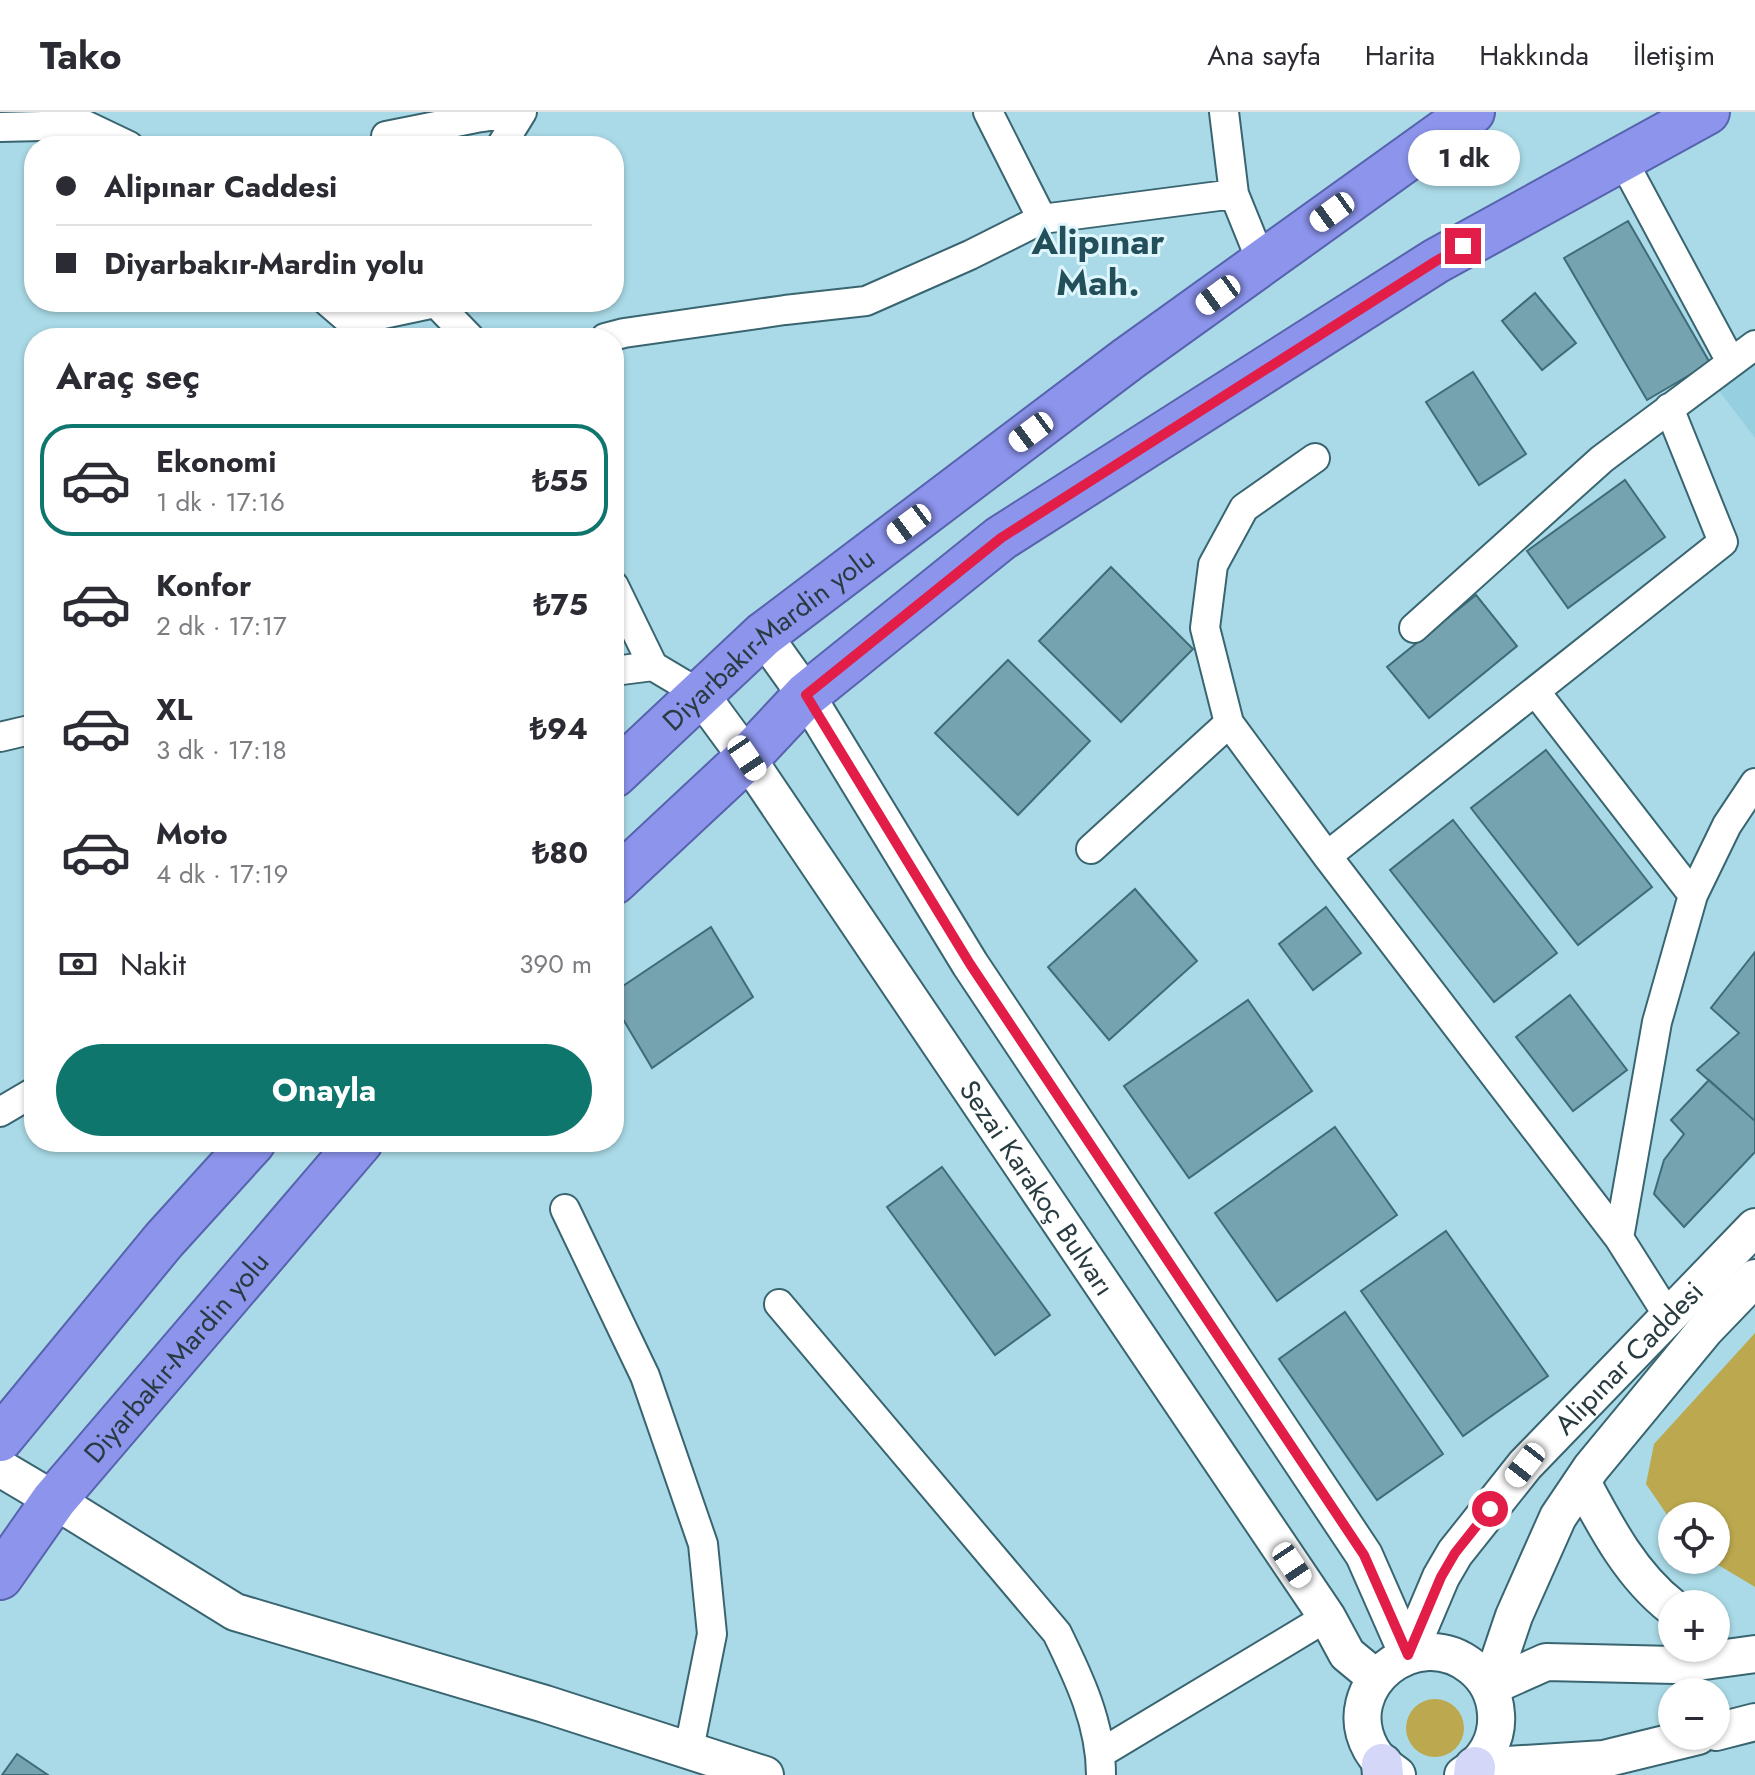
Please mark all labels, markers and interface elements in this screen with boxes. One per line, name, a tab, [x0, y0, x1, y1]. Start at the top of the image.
text: Tako	[40, 28, 122, 83]
text: Ana sayfa	[1207, 35, 1321, 76]
text: Harita	[1365, 35, 1435, 76]
text: Hakkında	[1479, 35, 1589, 76]
text: İletişim	[1633, 35, 1715, 76]
callout: 1 dk	[1407, 130, 1519, 186]
text: 1 dk	[1438, 139, 1490, 177]
text: Alipınar Caddesi	[104, 165, 337, 208]
car	[1306, 188, 1358, 236]
district label: Alipınar Mah.	[1030, 215, 1165, 308]
route end	[1445, 228, 1481, 264]
text: Diyarbakır-Mardin yolu	[104, 242, 424, 285]
car	[1192, 271, 1244, 319]
text: Araç seç	[56, 350, 200, 402]
car	[1005, 408, 1057, 456]
text: Ekonomi	[156, 440, 276, 483]
icon: car	[60, 444, 132, 516]
text: ₺55	[532, 459, 588, 502]
text: 1 dk · 17:16	[156, 483, 285, 521]
car	[883, 500, 935, 548]
street label: Diyarbakır-Mardin yolu	[653, 538, 883, 741]
text: Konfor	[156, 564, 251, 607]
icon: car	[60, 568, 132, 640]
text: ₺75	[533, 583, 588, 626]
text: 2 dk · 17:17	[156, 607, 287, 645]
text: XL	[156, 688, 192, 731]
icon: car	[60, 692, 132, 764]
text: ₺94	[530, 707, 588, 750]
text: 3 dk · 17:18	[156, 731, 287, 769]
car	[724, 731, 770, 785]
text: Moto	[156, 812, 228, 855]
icon: car	[60, 816, 132, 888]
text: ₺80	[532, 831, 588, 874]
text: 4 dk · 17:19	[156, 855, 288, 893]
icon: cash	[56, 942, 100, 986]
text: Nakit	[120, 943, 186, 986]
text: 390 m	[519, 945, 592, 983]
button: Onayla	[56, 1044, 592, 1136]
street label: Sezai Karakoç Bulvarı	[949, 1072, 1124, 1304]
street label: Diyarbakır-Mardin yolu	[74, 1243, 279, 1472]
street label: Alipınar Caddesi	[1545, 1272, 1713, 1444]
car	[1501, 1439, 1549, 1491]
route start	[1472, 1491, 1508, 1527]
map controls	[1658, 1502, 1730, 1750]
button: locate	[1658, 1502, 1730, 1574]
car	[1269, 1538, 1315, 1592]
button: +	[1658, 1590, 1730, 1662]
button: −	[1658, 1678, 1730, 1750]

